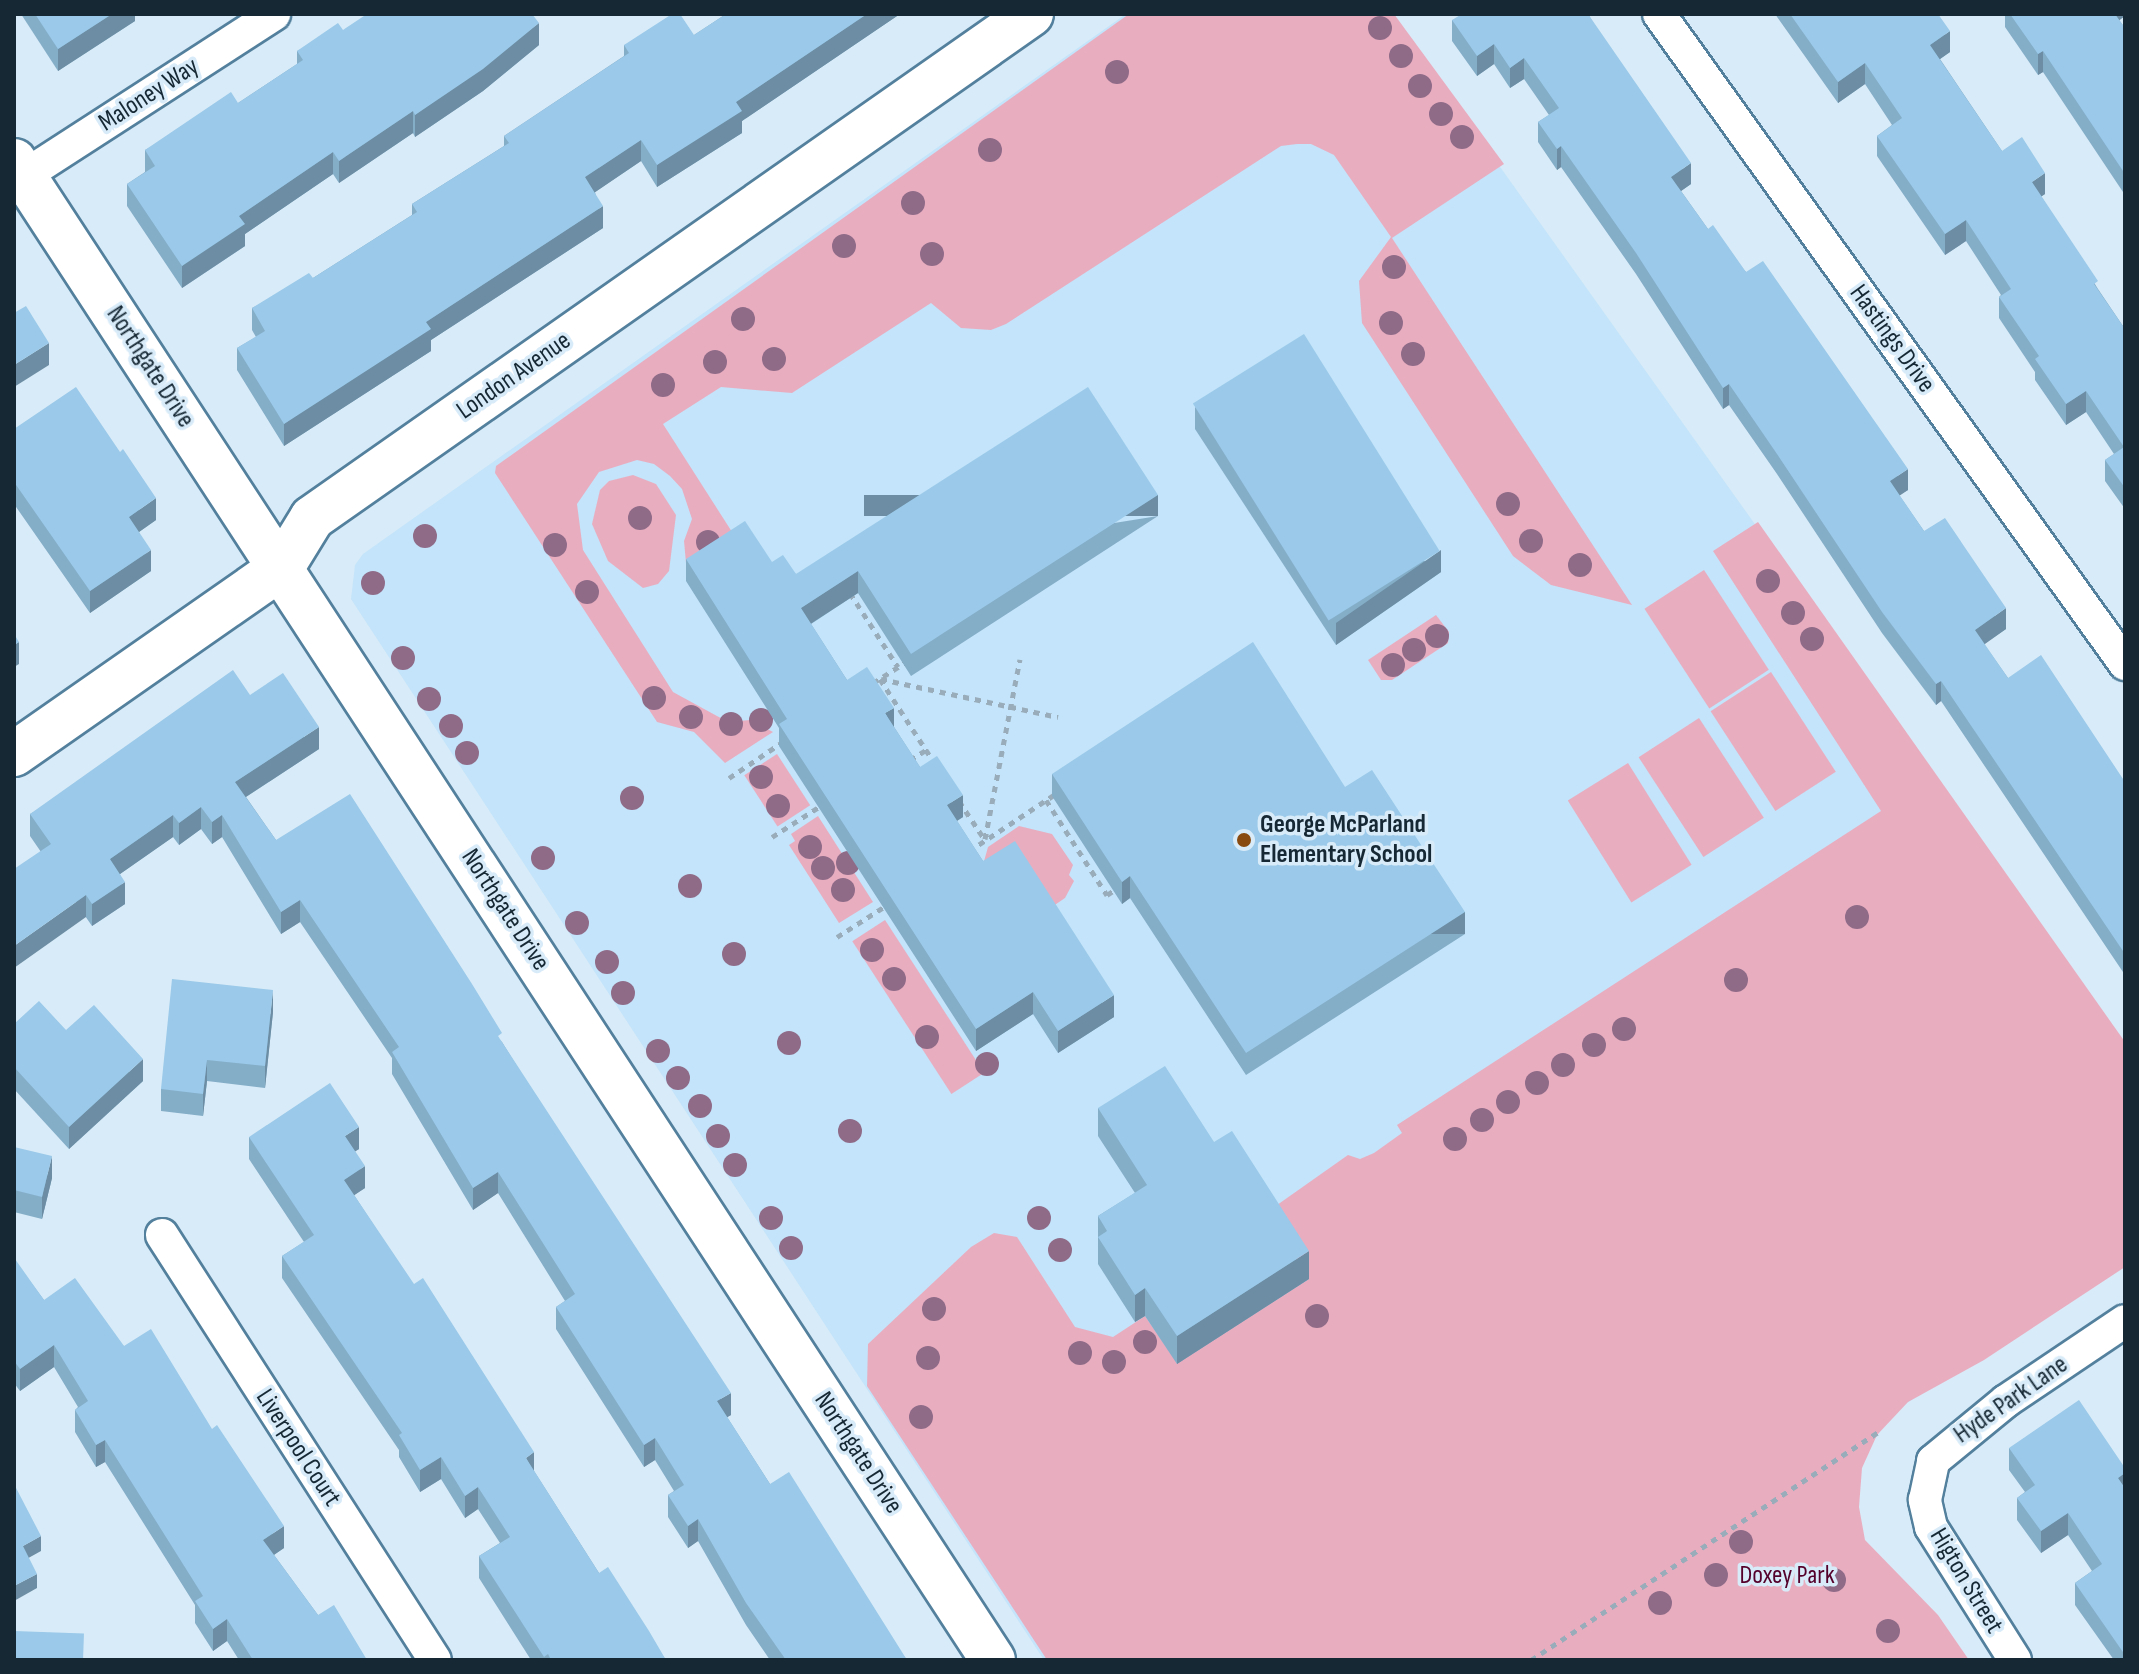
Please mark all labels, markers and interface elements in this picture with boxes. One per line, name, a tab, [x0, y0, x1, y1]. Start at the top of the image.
street label: Maloney Way	[93, 51, 205, 139]
street label: Hastings Drive	[1842, 279, 1942, 399]
street label: Northgate Drive	[99, 300, 201, 434]
street label: London Avenue	[451, 325, 577, 427]
place label: George McParland Elementary School	[1260, 809, 1432, 870]
marker: George McParland Elementary School	[1235, 831, 1253, 849]
street label: Northgate Drive	[454, 843, 556, 977]
street label: Hyde Park Lane	[1948, 1349, 2074, 1451]
street label: Liverpool Court	[249, 1384, 347, 1512]
street label: Northgate Drive	[807, 1386, 909, 1520]
street label: Higton Street	[1923, 1523, 2009, 1639]
park label: Doxey Park	[1739, 1560, 1835, 1592]

